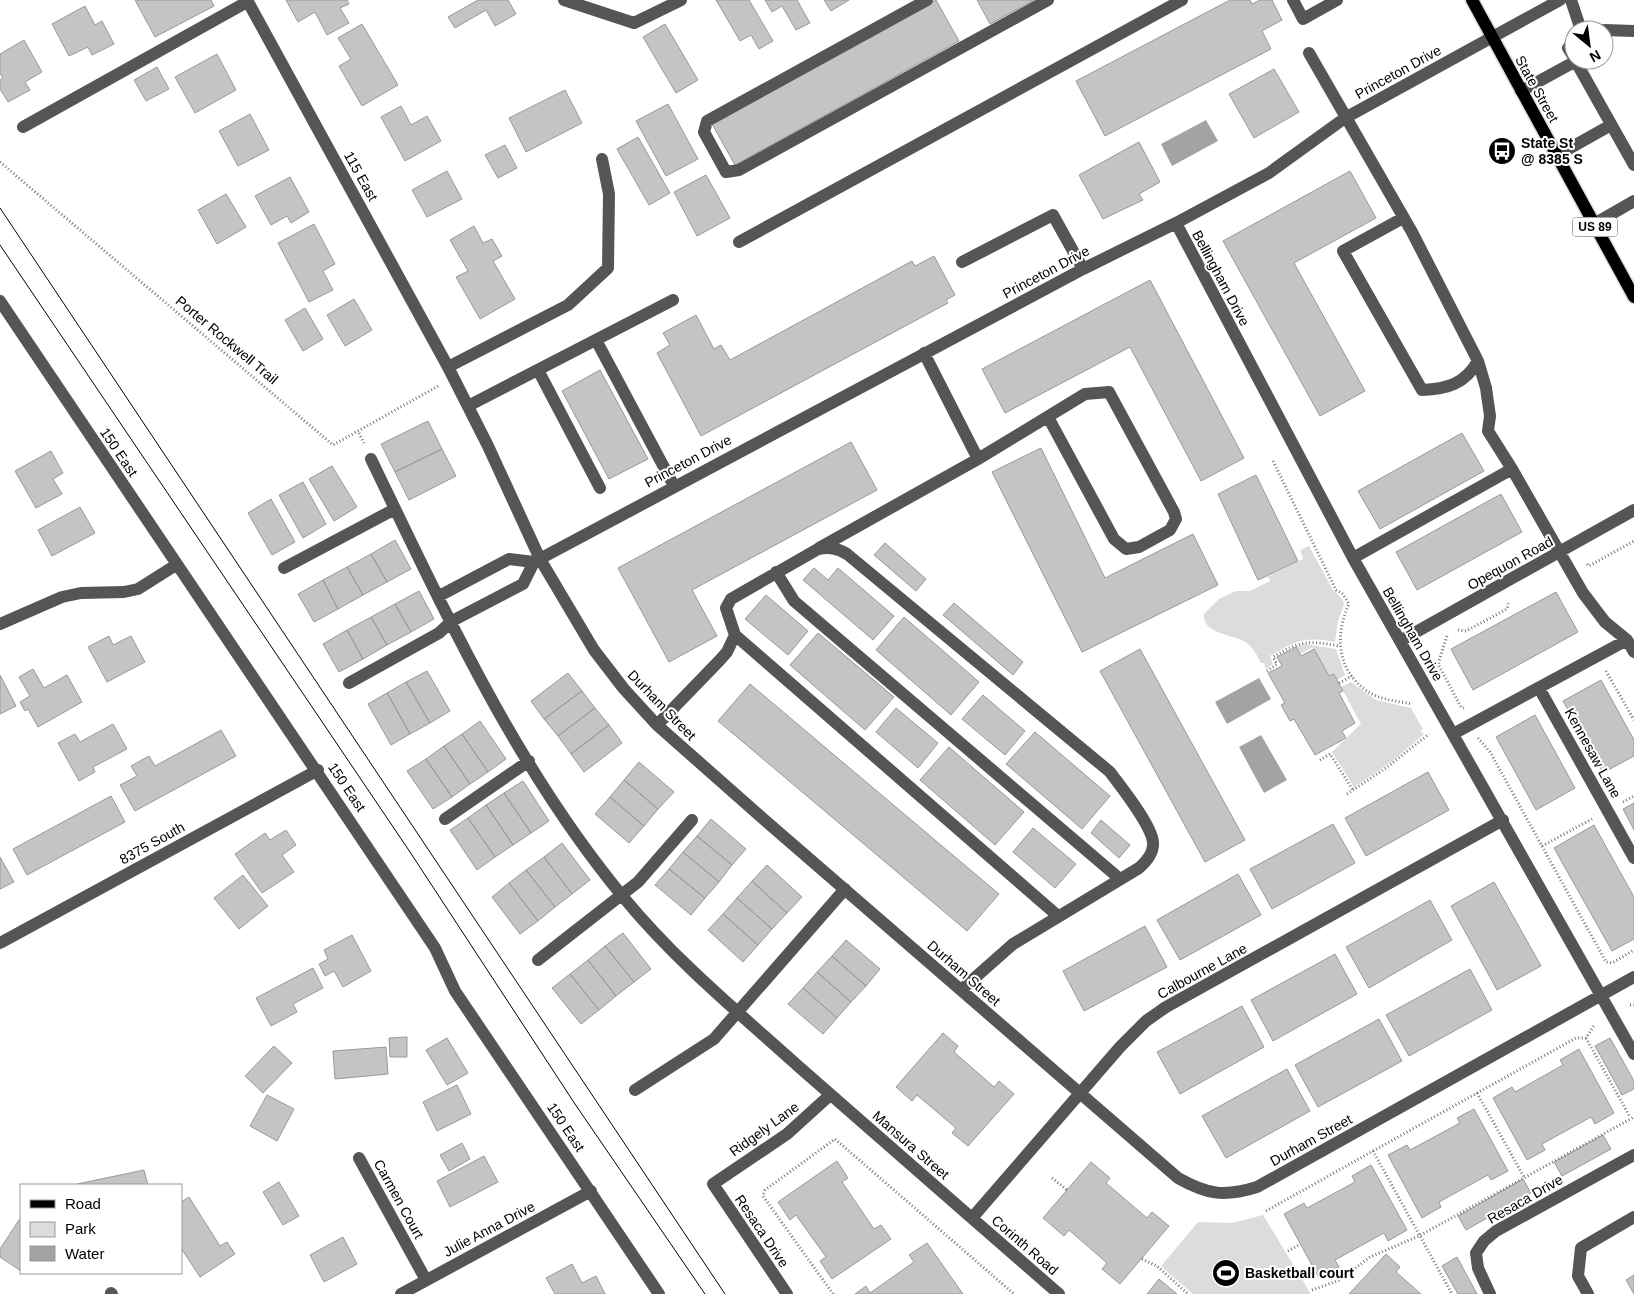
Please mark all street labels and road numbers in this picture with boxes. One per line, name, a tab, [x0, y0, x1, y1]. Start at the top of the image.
street label: Princeton Drive	[1352, 42, 1444, 102]
street label: State Street	[1512, 53, 1562, 125]
street label: 115 East	[341, 148, 381, 204]
road number: US 89	[1572, 218, 1618, 236]
street label: Bellingham Drive	[1189, 228, 1253, 329]
street label: Princeton Drive	[1000, 242, 1092, 302]
street label: Porter Rockwell Trail	[173, 293, 281, 387]
street label: 150 East	[97, 425, 141, 479]
street label: Princeton Drive	[642, 431, 734, 491]
street label: Opequon Road	[1465, 533, 1555, 593]
street label: Bellingham Drive	[1380, 584, 1446, 684]
street label: Durham Street	[625, 667, 699, 743]
street label: Kennesaw Lane	[1562, 705, 1624, 801]
street label: 150 East	[325, 760, 369, 814]
street label: 8375 South	[117, 819, 187, 867]
street label: Durham Street	[924, 937, 1004, 1009]
street label: Calbourne Lane	[1155, 940, 1250, 1002]
street label: Ridgely Lane	[726, 1098, 802, 1159]
street label: 150 East	[544, 1100, 588, 1154]
street label: Mansura Street	[870, 1108, 952, 1183]
street label: Durham Street	[1267, 1111, 1355, 1169]
street label: Carmen Court	[371, 1157, 427, 1241]
street label: Resaca Drive	[1485, 1171, 1566, 1227]
street label: Resaca Drive	[732, 1192, 792, 1270]
street label: Julie Anna Drive	[441, 1198, 538, 1260]
street label: Corinth Road	[989, 1212, 1061, 1278]

